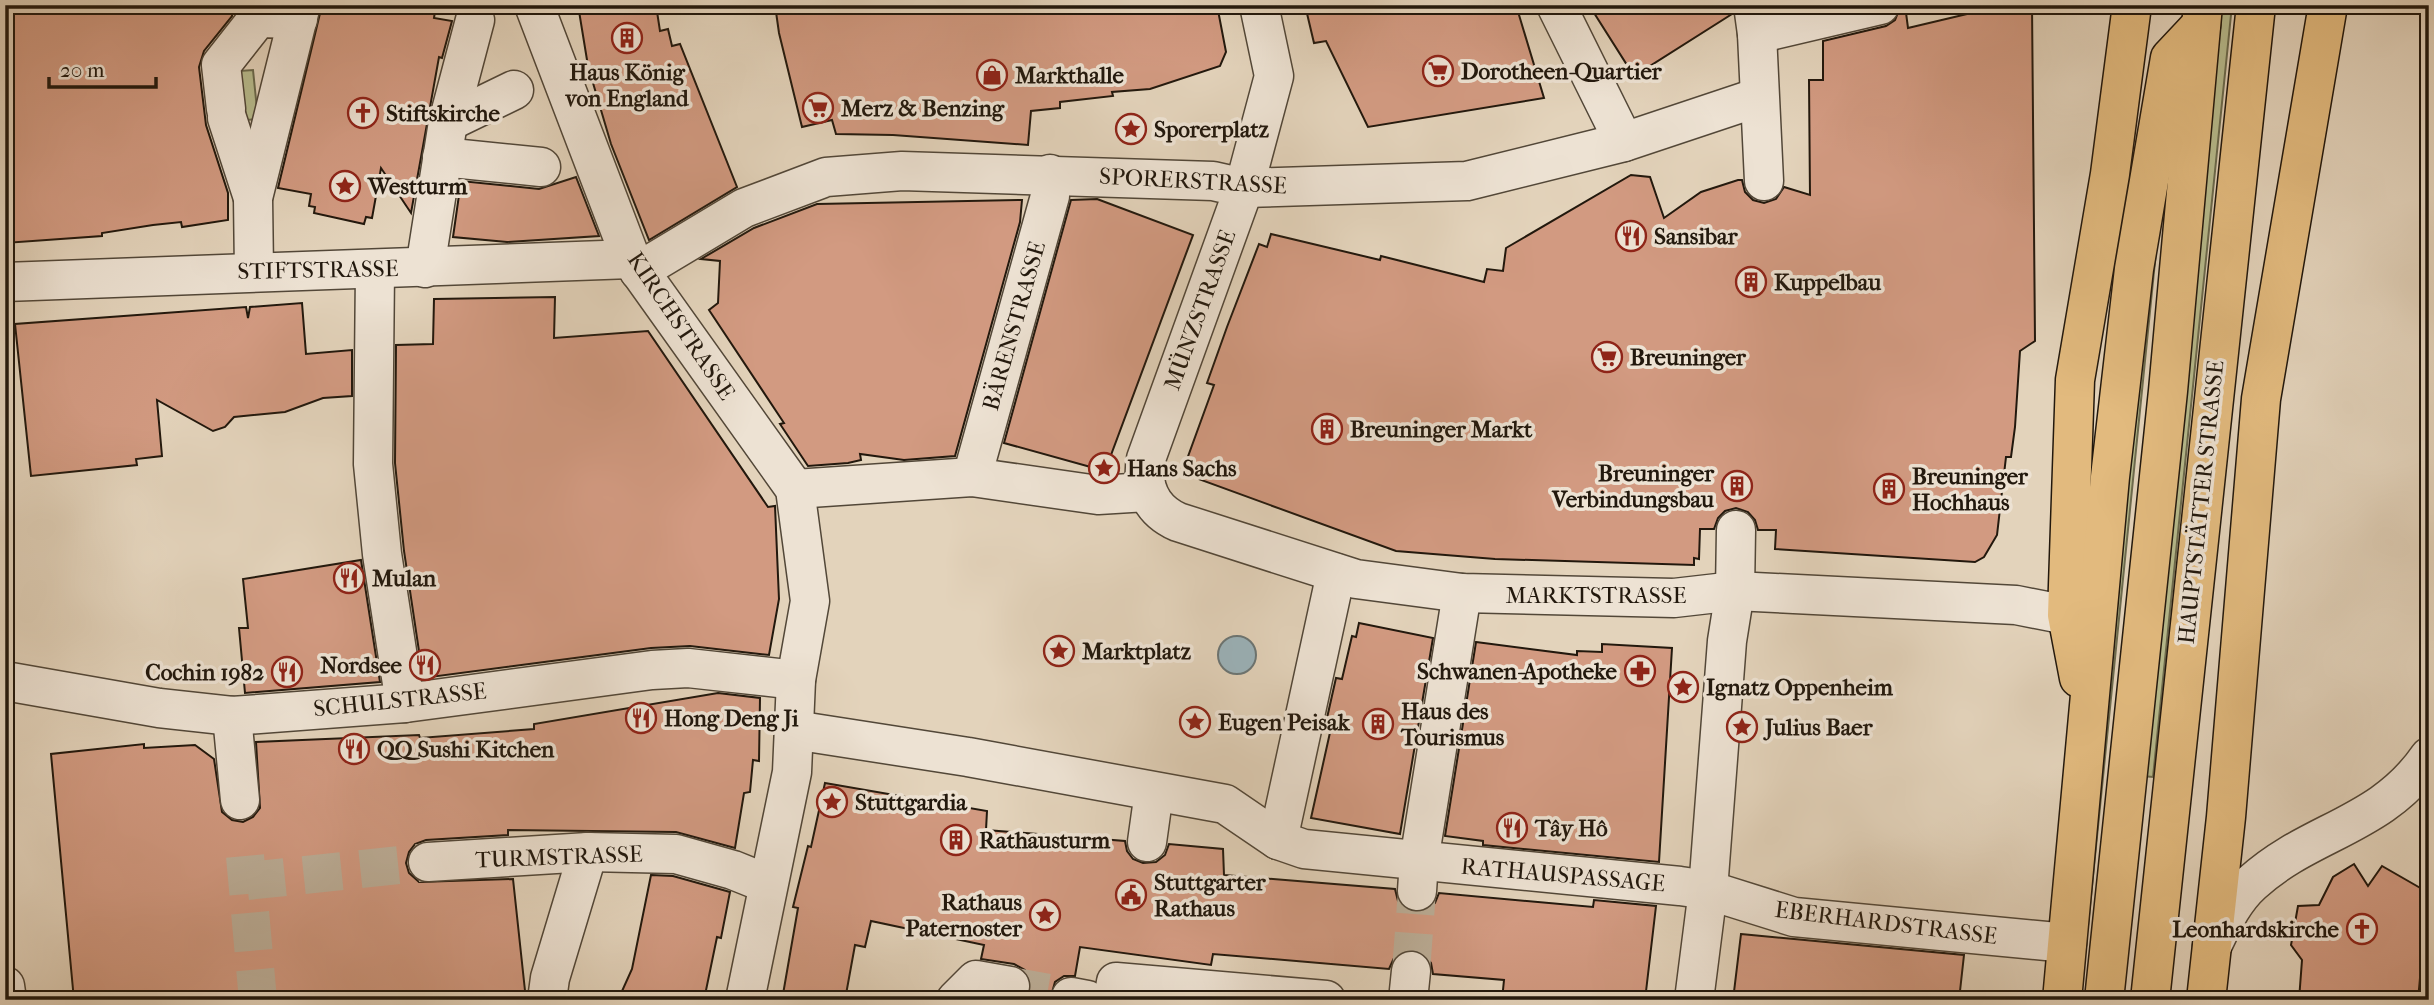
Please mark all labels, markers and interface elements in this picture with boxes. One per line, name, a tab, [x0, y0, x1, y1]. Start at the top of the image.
building icon: Haus König von England	[610, 21, 644, 55]
scale bar	[49, 46, 156, 90]
supermarket icon: Dorotheen-Quartier	[1421, 54, 1455, 88]
text: 20 m	[60, 58, 105, 82]
shop icon: Markthalle	[975, 58, 1009, 92]
place label: Dorotheen-Quartier	[1461, 58, 1663, 85]
place label: Haus König von England	[564, 59, 690, 112]
place label: Markthalle	[1015, 62, 1124, 89]
supermarket icon: Merz & Benzing	[801, 91, 835, 125]
place label: Merz & Benzing	[841, 95, 1005, 122]
church icon: Stiftskirche	[346, 96, 380, 130]
place label: Stiftskirche	[386, 100, 500, 127]
place icon: Sporerplatz	[1114, 112, 1148, 146]
place label: Sporerplatz	[1154, 116, 1270, 143]
street label: SPORERSTRASSE	[1098, 163, 1288, 199]
place icon: Westturm	[328, 169, 362, 203]
place label: Westturm	[367, 173, 468, 200]
restaurant icon: Sansibar	[1614, 219, 1648, 253]
place label: Sansibar	[1654, 223, 1739, 250]
street label: MÜNZSTRASSE	[1158, 226, 1242, 394]
street label: BÄRENSTRASSE	[977, 238, 1051, 414]
street label: KIRCHSTRASSE	[622, 247, 740, 405]
street label: STIFTSTRASSE	[237, 255, 399, 285]
building icon: Kuppelbau	[1734, 265, 1768, 299]
place label: Kuppelbau	[1774, 269, 1882, 296]
supermarket icon: Breuninger	[1590, 340, 1624, 374]
place label: Breuninger	[1630, 344, 1747, 371]
street label: HAUPTSTÄTTER STRASSE	[2173, 359, 2229, 645]
building icon: Breuninger Markt	[1310, 412, 1344, 446]
place label: Breuninger Markt	[1350, 416, 1533, 443]
place icon: Hans Sachs	[1087, 451, 1121, 485]
place label: Hans Sachs	[1127, 455, 1237, 482]
place label: Breuninger Verbindungsbau	[1551, 460, 1715, 513]
place label: Breuninger Hochhaus	[1912, 463, 2029, 516]
building icon: Breuninger Verbindungsbau	[1720, 469, 1754, 503]
building icon: Breuninger Hochhaus	[1872, 472, 1906, 506]
restaurant icon: Mulan	[332, 561, 366, 595]
place label: Mulan	[372, 565, 437, 592]
street label: MARKTSTRASSE	[1505, 582, 1687, 609]
place icon: Marktplatz	[1042, 634, 1076, 668]
place label: Marktplatz	[1082, 638, 1192, 665]
restaurant icon: Nordsee	[408, 648, 442, 682]
place label: Nordsee	[320, 652, 403, 679]
pharmacy icon: Schwanen-Apotheke	[1623, 654, 1657, 688]
restaurant icon: Cochin 1982	[270, 655, 304, 689]
place label: Schwanen-Apotheke	[1417, 658, 1618, 685]
place label: Cochin 1982	[145, 659, 264, 686]
place icon: Ignatz Oppenheim	[1666, 670, 1700, 704]
place label: Ignatz Oppenheim	[1706, 674, 1894, 701]
street label: SCHULSTRASSE	[312, 677, 488, 723]
place label: Haus des Tourismus	[1400, 698, 1505, 751]
restaurant icon: Hong Deng Ji	[624, 701, 658, 735]
place label: Hong Deng Ji	[664, 705, 799, 732]
place icon: Eugen Peisak	[1178, 705, 1212, 739]
building icon: Haus des Tourismus	[1361, 707, 1395, 741]
place label: Eugen Peisak	[1218, 709, 1351, 736]
place icon: Julius Baer	[1725, 710, 1759, 744]
place label: Julius Baer	[1763, 714, 1874, 741]
restaurant icon: QQ Sushi Kitchen	[337, 732, 371, 766]
place label: QQ Sushi Kitchen	[377, 736, 555, 763]
place icon: Stuttgardia	[815, 785, 849, 819]
place label: Stuttgardia	[855, 789, 968, 816]
restaurant icon: Tây Hô	[1495, 811, 1529, 845]
place label: Tây Hô	[1534, 815, 1608, 842]
building icon: Rathausturm	[939, 823, 973, 857]
place label: Rathausturm	[979, 827, 1111, 854]
street label: TURMSTRASSE	[475, 841, 643, 873]
street label: RATHAUSPASSAGE	[1460, 853, 1666, 897]
place label: Stuttgarter Rathaus	[1154, 869, 1267, 922]
public building icon: Stuttgarter Rathaus	[1114, 878, 1148, 912]
place label: Rathaus Paternoster	[906, 889, 1023, 942]
street label: EBERHARDSTRASSE	[1773, 896, 1999, 950]
place icon: Rathaus Paternoster	[1028, 898, 1062, 932]
church icon: Leonhardskirche	[2345, 912, 2379, 946]
place label: Leonhardskirche	[2172, 916, 2340, 943]

